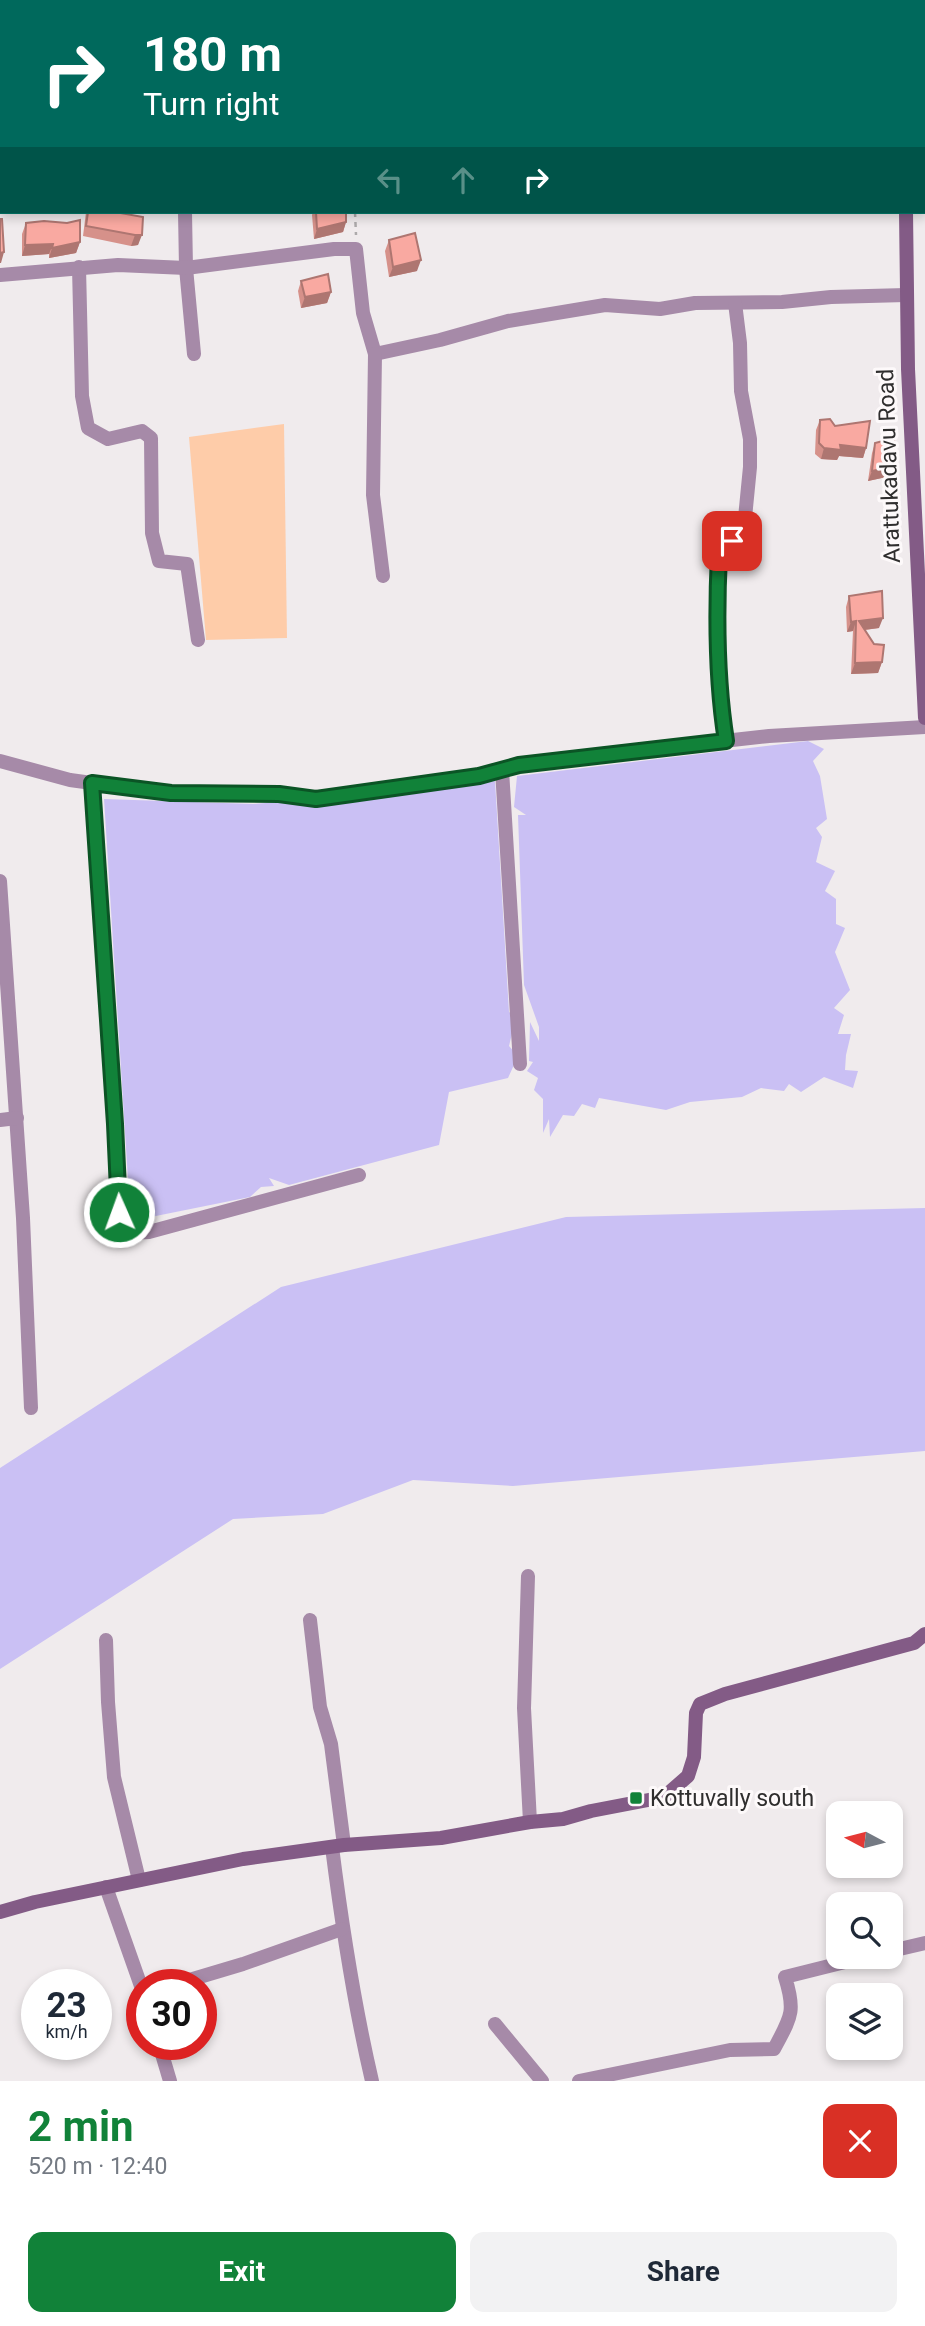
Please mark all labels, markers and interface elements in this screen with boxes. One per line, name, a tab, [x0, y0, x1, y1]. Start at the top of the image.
text: 180 m	[143, 26, 282, 83]
icon: right	[28, 28, 119, 119]
text: Turn right	[143, 85, 279, 123]
icon: left	[371, 161, 409, 199]
icon: ahead	[444, 161, 482, 199]
icon: right	[517, 161, 555, 199]
street label: Arattukadavu Road	[872, 368, 906, 564]
pin	[702, 511, 762, 571]
icon: arrive	[713, 522, 751, 560]
position arrow	[82, 1175, 156, 1249]
place label: Kottuvally south	[650, 1785, 814, 1812]
marker: Kottuvally south	[628, 1790, 644, 1806]
north arrow	[826, 1801, 903, 1878]
map controls	[826, 1801, 903, 2060]
button: search	[826, 1892, 903, 1969]
speed limit sign: 30	[126, 1969, 217, 2060]
button: layers	[826, 1983, 903, 2060]
text: 23	[46, 1985, 87, 2026]
text: km/h	[45, 2021, 88, 2042]
text: 2 min	[28, 2102, 134, 2151]
button: close	[823, 2104, 897, 2178]
text: 520 m · 12:40	[28, 2153, 167, 2180]
button: Exit	[28, 2232, 456, 2312]
button: Share	[470, 2232, 897, 2312]

